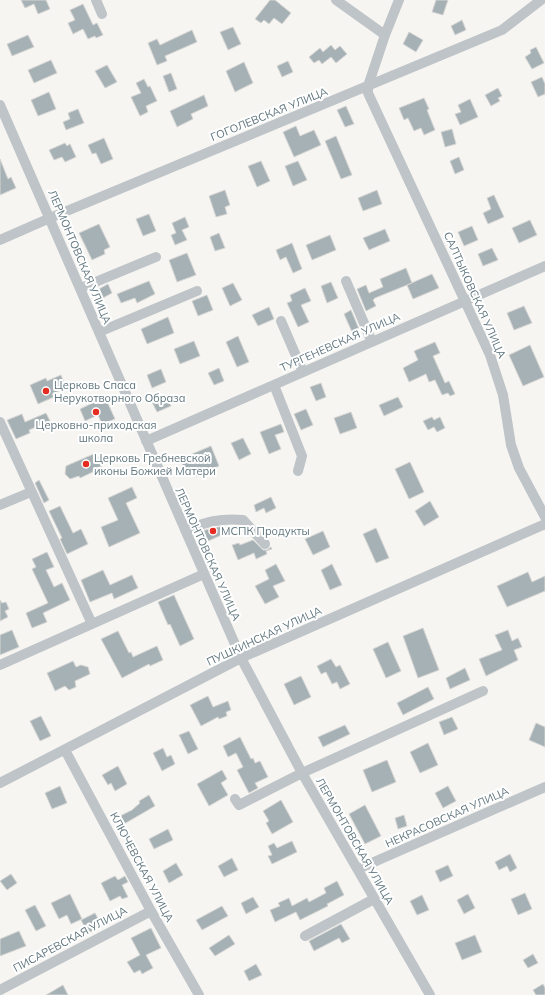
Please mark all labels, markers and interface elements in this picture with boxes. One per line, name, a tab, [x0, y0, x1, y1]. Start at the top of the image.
street label: ГОГОЛЕВСКАЯ УЛИЦА	[208, 84, 330, 144]
street label: ЛЕРМОНТОВСКАЯ УЛИЦА	[45, 188, 115, 326]
street label: САЛТЫКОВСКАЯ УЛИЦА	[441, 230, 509, 360]
street label: ТУРГЕНЕВСКАЯ УЛИЦА	[278, 309, 402, 375]
place label: Церковь Спаса Нерукотворного Образа	[54, 378, 185, 405]
marker: Церковь Спаса Нерукотворного Образа	[41, 386, 51, 396]
marker: Церковно-приходская школа	[91, 407, 101, 417]
place label: Церковно-приходская школа	[36, 418, 156, 445]
place label: Церковь Гребневской иконы Божией Матери	[94, 451, 216, 478]
marker: Церковь Гребневской иконы Божией Матери	[81, 459, 91, 469]
street label: ЛЕРМОНТОВСКАЯ УЛИЦА	[172, 485, 244, 623]
place label: МСПК Продукты	[221, 524, 310, 538]
marker: МСПК Продукты	[208, 526, 218, 536]
street label: ПУШКИНСКАЯ УЛИЦА	[204, 603, 324, 669]
street label: ЛЕРМОНТОВСКАЯ УЛИЦА	[313, 775, 397, 907]
street label: НЕКРАСОВСКАЯ УЛИЦА	[383, 783, 511, 851]
street label: КЛЮЧЕВСКАЯ УЛИЦА	[107, 810, 177, 924]
street label: ПИСАРЕВСКАЯ УЛИЦА	[11, 903, 129, 975]

